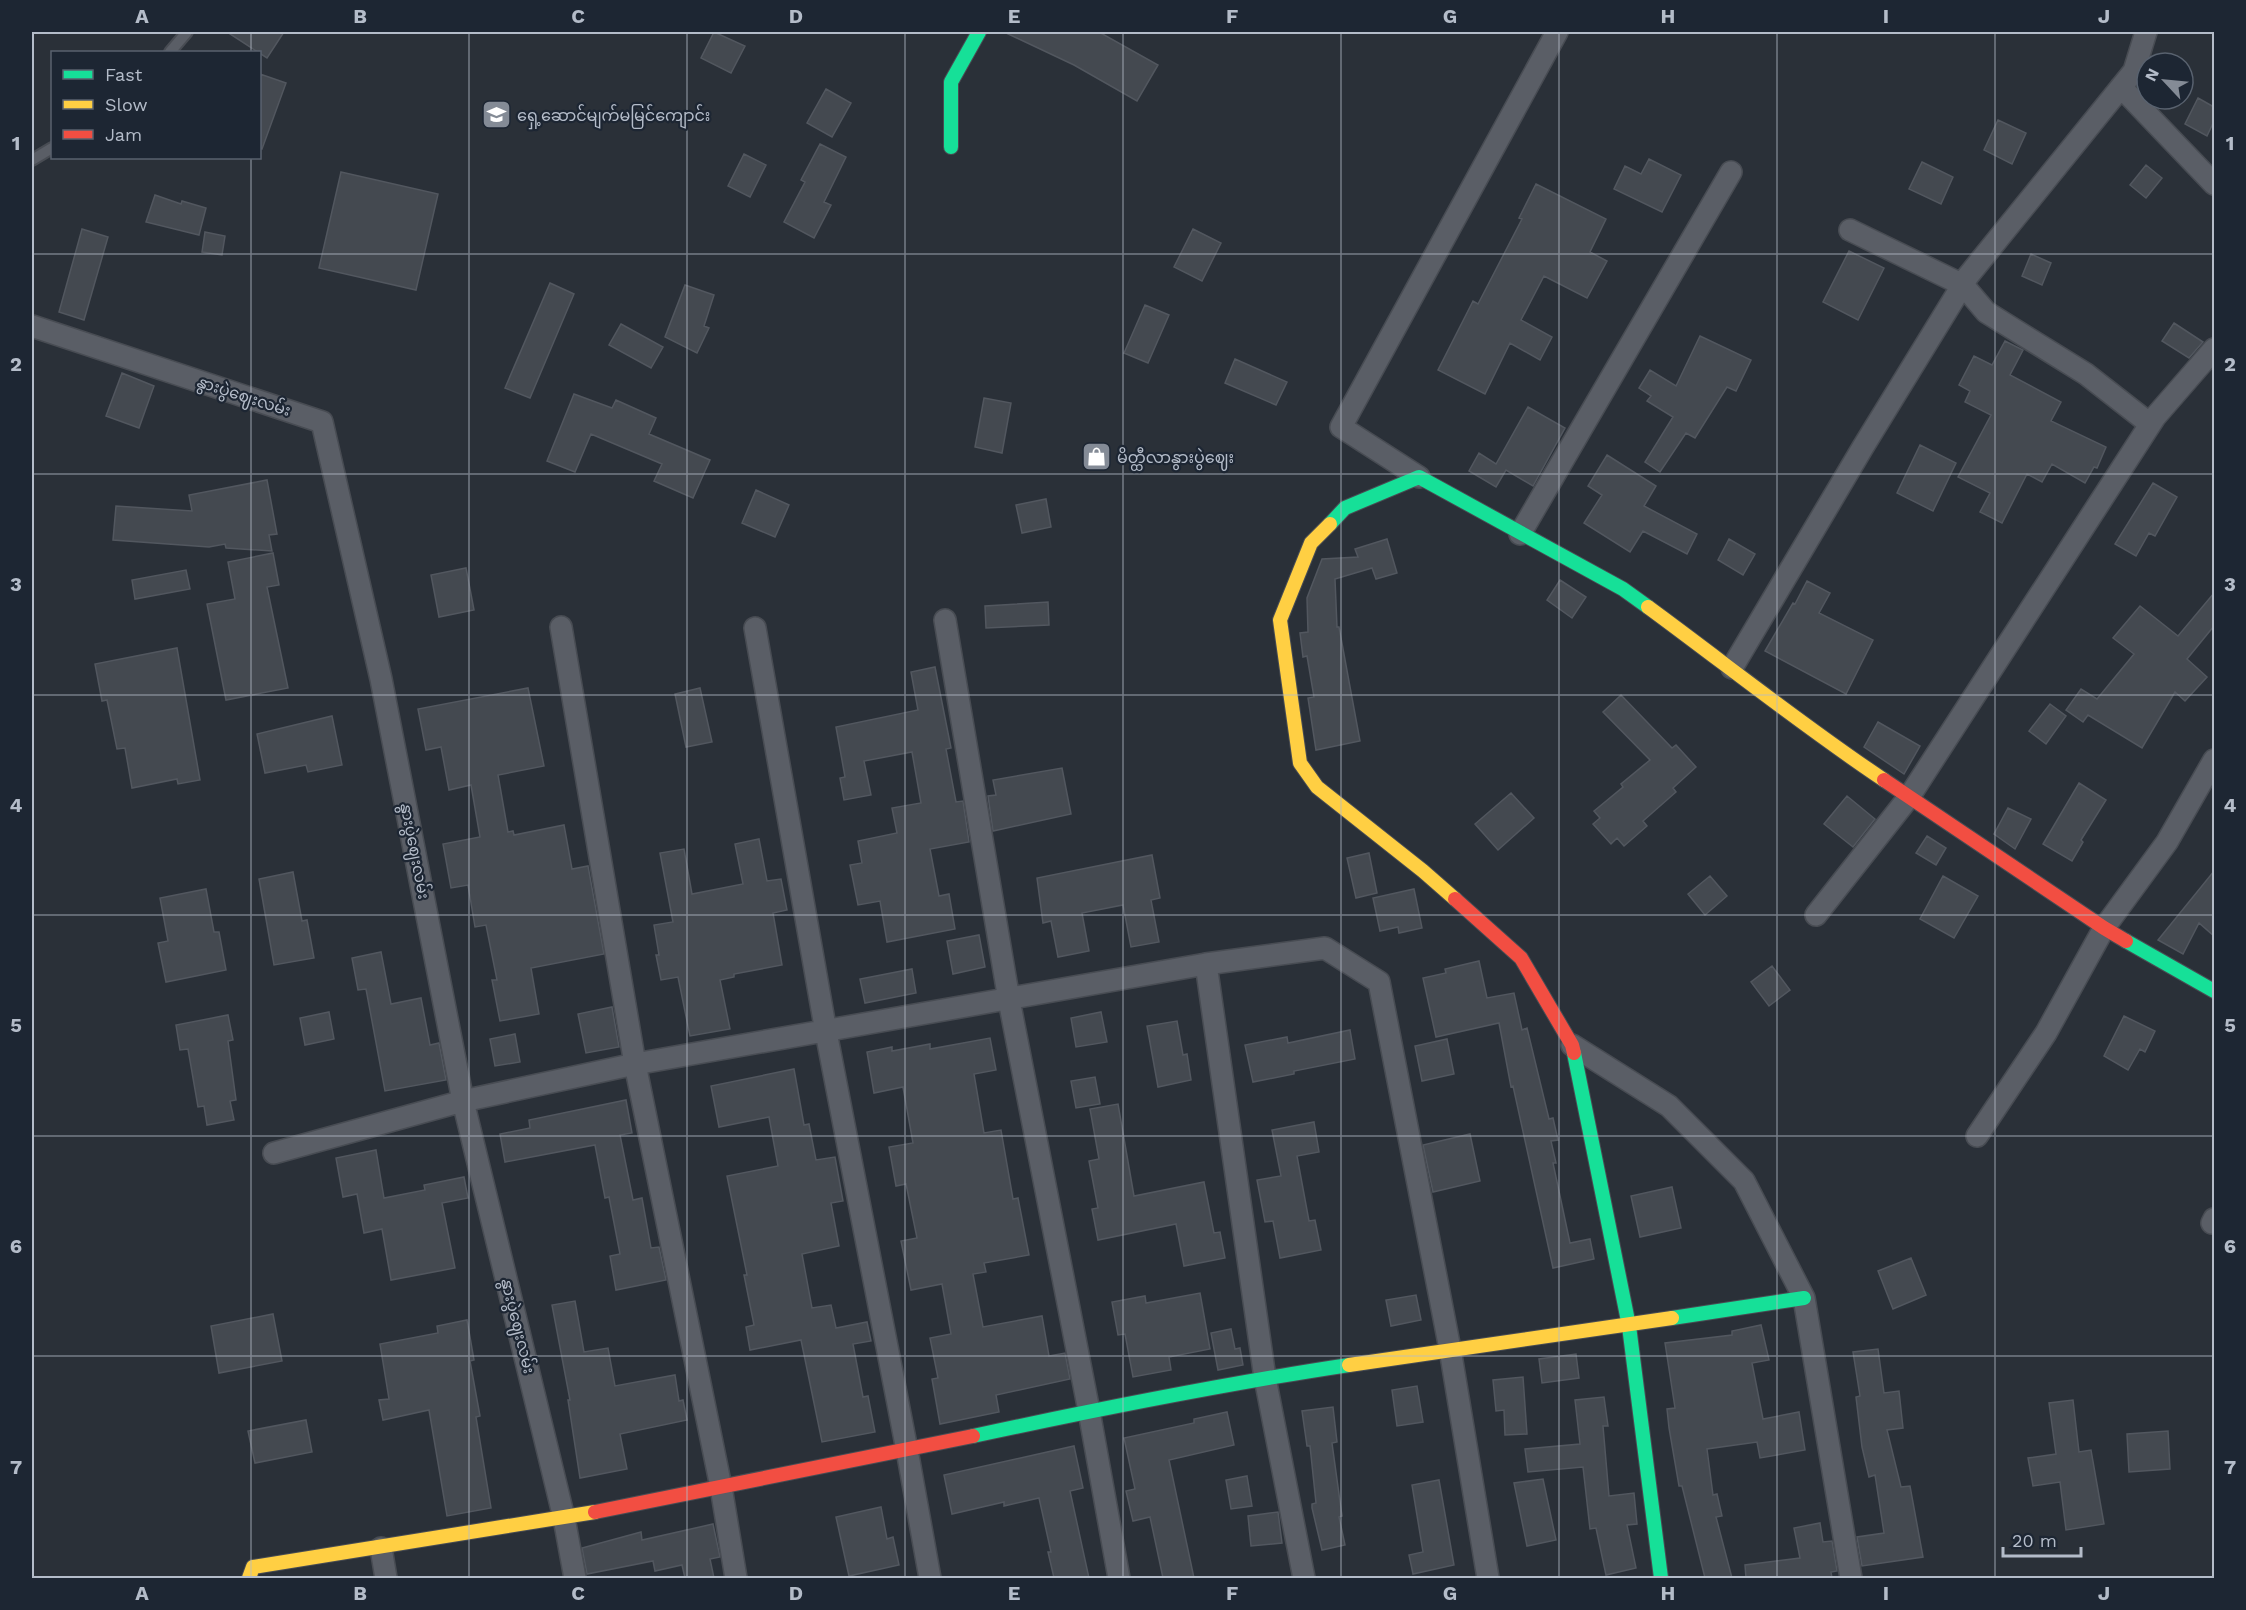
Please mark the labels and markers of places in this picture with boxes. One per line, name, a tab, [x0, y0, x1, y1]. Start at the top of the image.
school or university icon: ရှေ့ဆောင်မျက်မမြင်ကျောင်း	[480, 99, 512, 131]
place label: ရှေ့ဆောင်မျက်မမြင်ကျောင်း	[517, 104, 710, 130]
shop icon: မိတ္ထီလာနွားပွဲဈေး	[1080, 441, 1112, 473]
place label: မိတ္ထီလာနွားပွဲဈေး	[1117, 447, 1234, 471]

